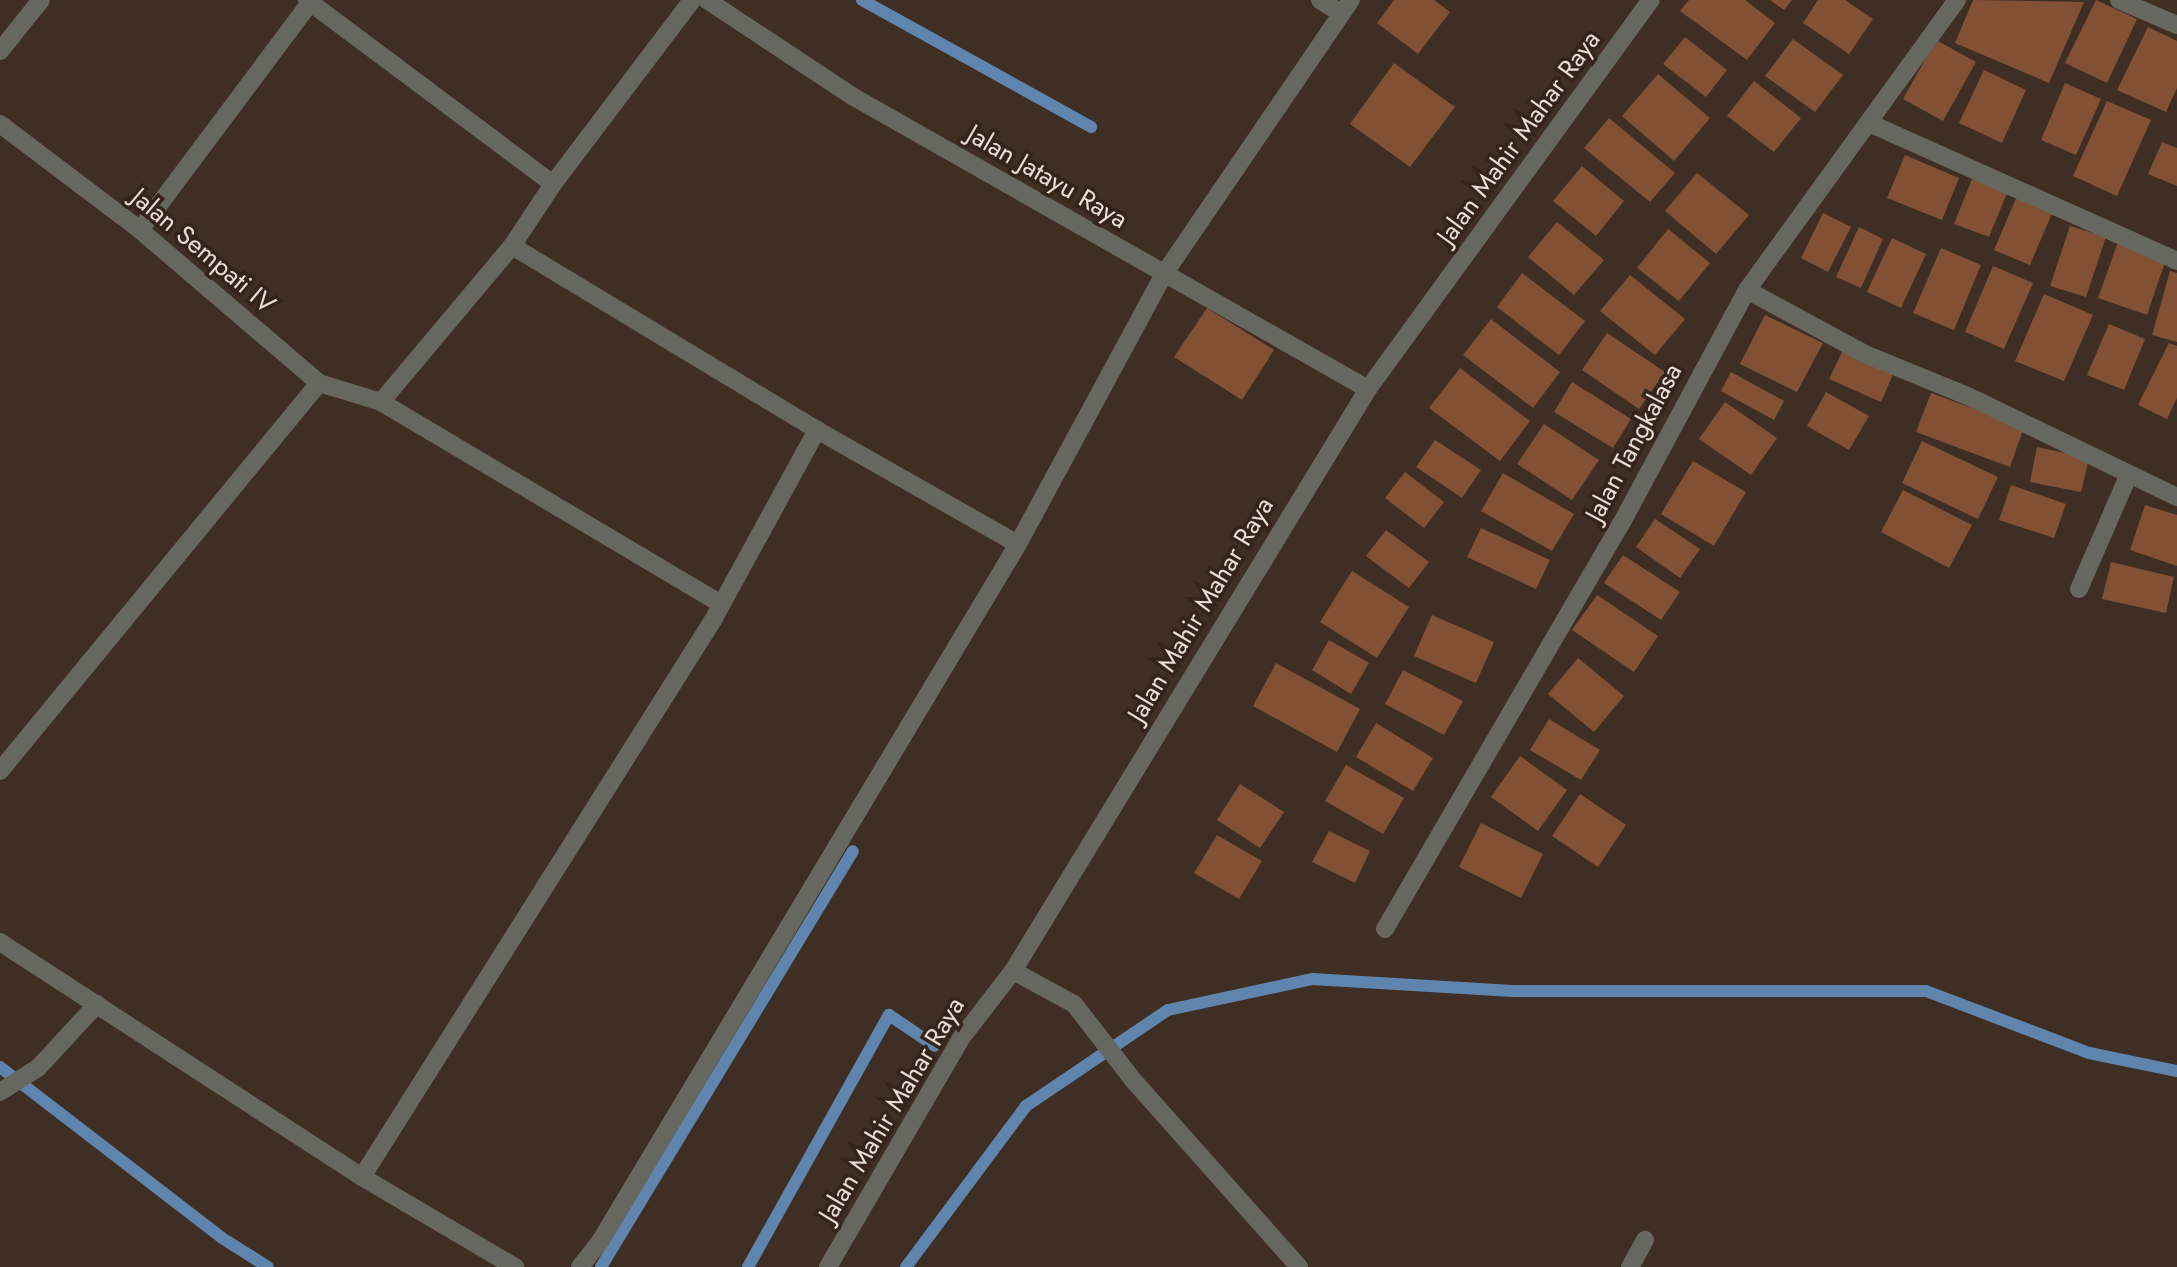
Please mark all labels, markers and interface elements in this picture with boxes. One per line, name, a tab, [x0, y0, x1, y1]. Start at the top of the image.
street label: Jalan Mahir Mahar Raya	[1431, 25, 1607, 251]
street label: Jalan Jatayu Raya	[961, 119, 1133, 235]
street label: Jalan Sempati IV	[125, 182, 281, 320]
street label: Jalan Tangkalasa	[1579, 359, 1689, 527]
street label: Jalan Mahir Mahar Raya	[1122, 492, 1280, 728]
street label: Jalan Mahir Mahar Raya	[813, 992, 971, 1228]

